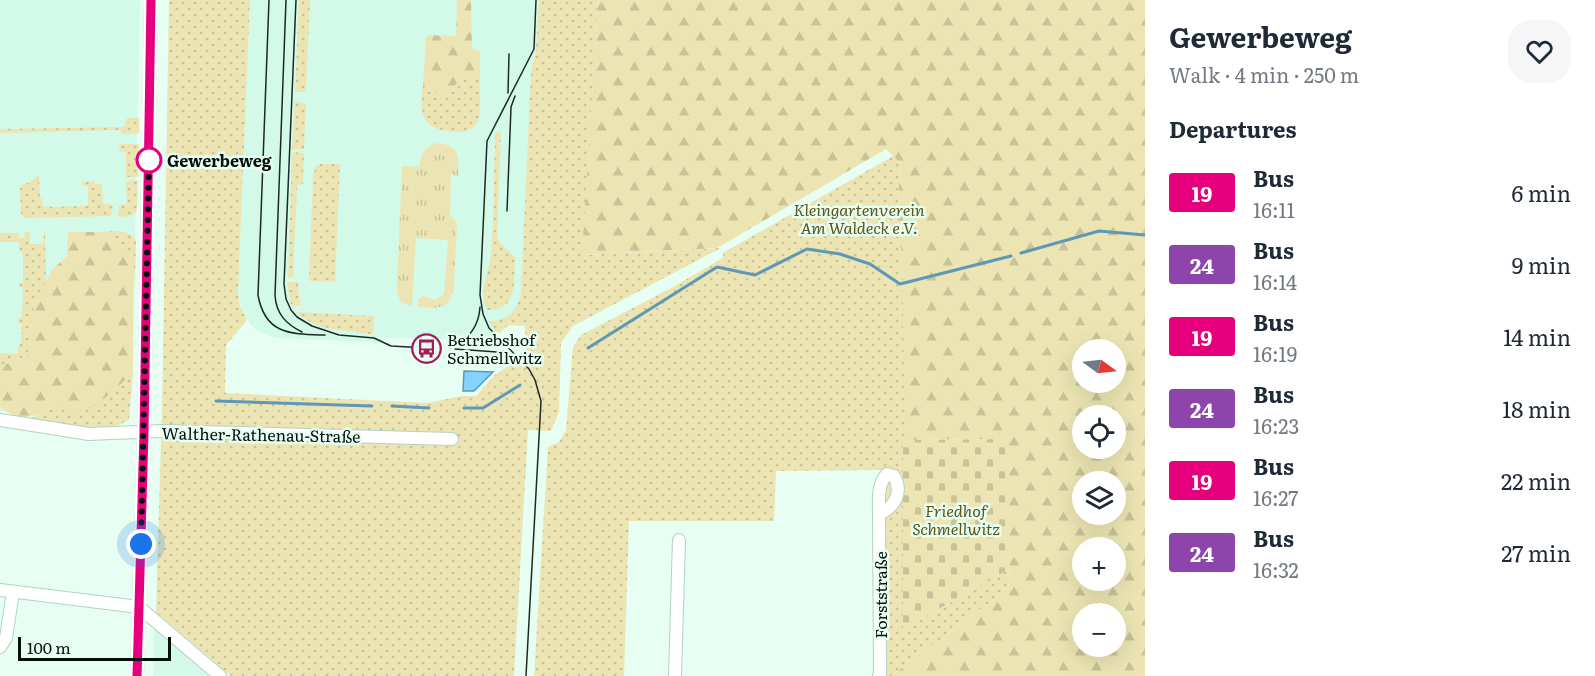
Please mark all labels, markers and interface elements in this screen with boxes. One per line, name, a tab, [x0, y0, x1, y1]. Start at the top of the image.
text: Gewerbeweg	[1169, 15, 1352, 57]
button: heart	[1508, 20, 1571, 83]
text: Walk · 4 min · 250 m	[1169, 59, 1359, 89]
text: Departures	[1169, 112, 1296, 145]
marker: Gewerbeweg	[136, 147, 162, 173]
place label: Gewerbeweg	[167, 148, 272, 172]
text: Bus	[1253, 161, 1294, 194]
text: 6 min	[1512, 176, 1571, 209]
text: 19	[1192, 177, 1212, 208]
text: 16:11	[1253, 194, 1295, 224]
park label: Kleingartenverein Am Waldeck e.V.	[793, 197, 925, 239]
text: Bus	[1253, 233, 1294, 266]
text: 9 min	[1512, 248, 1571, 281]
text: 24	[1190, 249, 1214, 280]
text: 16:14	[1253, 266, 1297, 296]
text: Bus	[1253, 305, 1294, 338]
text: 14 min	[1503, 320, 1571, 353]
text: 19	[1192, 321, 1212, 352]
place label: Betriebshof Schmellwitz	[447, 327, 542, 369]
bus stop icon: Betriebshof Schmellwitz	[410, 332, 442, 364]
text: 16:19	[1253, 338, 1297, 368]
north arrow	[1072, 339, 1126, 393]
map controls	[1072, 339, 1126, 657]
text: Bus	[1253, 377, 1294, 410]
text: 18 min	[1502, 392, 1571, 425]
text: 24	[1190, 393, 1214, 424]
button: locate	[1072, 405, 1126, 459]
text: 16:23	[1253, 410, 1299, 440]
street label: Walther-Rathenau-Straße	[161, 420, 361, 448]
text: Bus	[1253, 449, 1294, 482]
text: 22 min	[1501, 464, 1571, 497]
text: 19	[1192, 465, 1212, 496]
button: layers	[1072, 471, 1126, 525]
text: 16:27	[1253, 482, 1298, 512]
park label: Friedhof Schmellwitz	[912, 498, 1000, 540]
text: Bus	[1253, 521, 1294, 554]
your location	[126, 529, 156, 559]
text: 27 min	[1501, 536, 1571, 569]
button: +	[1072, 537, 1126, 591]
text: 24	[1190, 537, 1214, 568]
street label: Forststraße	[868, 551, 892, 639]
text: 16:32	[1253, 554, 1299, 584]
button: −	[1072, 603, 1126, 657]
scale bar	[18, 634, 171, 662]
text: 100 m	[27, 635, 71, 659]

